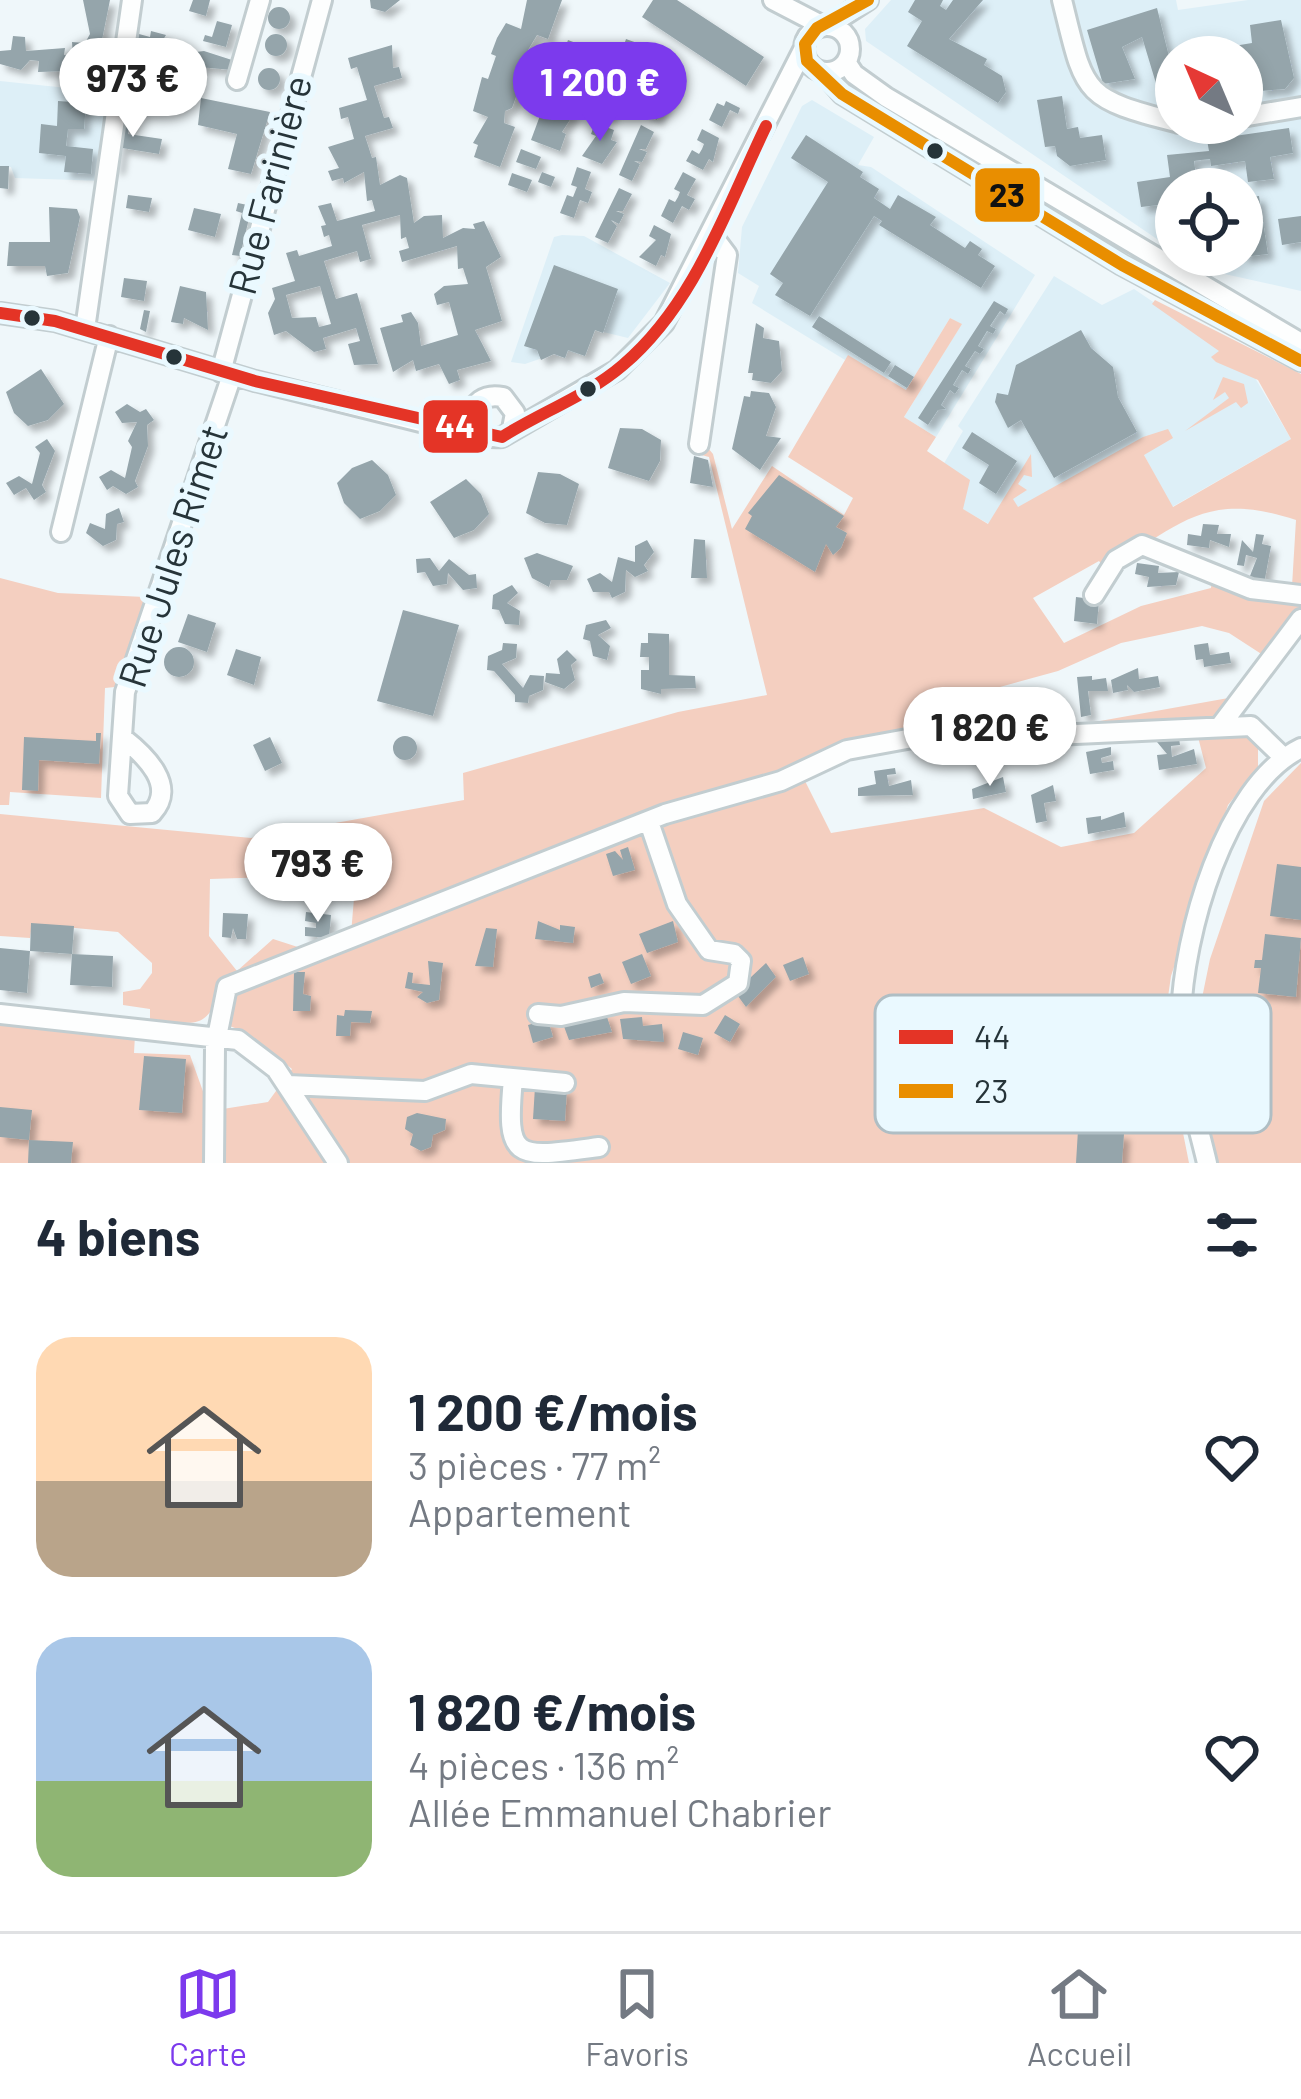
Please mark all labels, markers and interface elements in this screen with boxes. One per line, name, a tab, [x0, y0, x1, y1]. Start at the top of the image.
north arrow	[1155, 36, 1263, 144]
map controls	[1155, 36, 1263, 276]
pin: 973 €	[49, 38, 217, 140]
pin: 1 200 €	[489, 42, 711, 144]
text: 973 €	[86, 53, 180, 100]
text: 1 200 €	[540, 57, 660, 104]
street label: Rue Farinière	[217, 70, 320, 299]
unlabelled marker	[924, 140, 946, 162]
line badge: 23	[973, 166, 1042, 224]
button: locate	[1155, 168, 1263, 276]
text: 23	[989, 174, 1025, 214]
unlabelled marker	[21, 307, 43, 329]
unlabelled marker	[163, 346, 185, 368]
unlabelled marker	[577, 378, 599, 400]
line badge: 44	[421, 398, 490, 455]
text: 44	[435, 405, 475, 445]
street label: Rue Jules Rimet	[107, 418, 236, 693]
pin: 1 820 €	[879, 687, 1101, 789]
text: 1 820 €	[930, 702, 1050, 749]
pin: 793 €	[234, 823, 402, 925]
text: 793 €	[271, 838, 365, 885]
legend	[875, 995, 1271, 1133]
text: 44	[974, 1016, 1010, 1056]
text: 23	[974, 1070, 1009, 1110]
icon: filters	[1199, 1202, 1265, 1268]
text: 4 biens	[36, 1205, 200, 1266]
text: 1 200 €/mois	[408, 1380, 698, 1441]
icon: home	[132, 1385, 276, 1529]
icon: heart	[1199, 1424, 1265, 1490]
text: 3 pièces · 77 m²	[408, 1441, 661, 1488]
text: Appartement	[408, 1488, 632, 1535]
text: 1 820 €/mois	[408, 1680, 696, 1741]
icon: home	[132, 1685, 276, 1829]
icon: heart	[1199, 1724, 1265, 1790]
text: 4 pièces · 136 m²	[408, 1741, 679, 1788]
text: Allée Emmanuel Chabrier	[408, 1788, 832, 1835]
tab: Carte	[169, 1961, 247, 2073]
tab: Favoris	[585, 1961, 689, 2073]
tab: Accueil	[1027, 1961, 1132, 2073]

